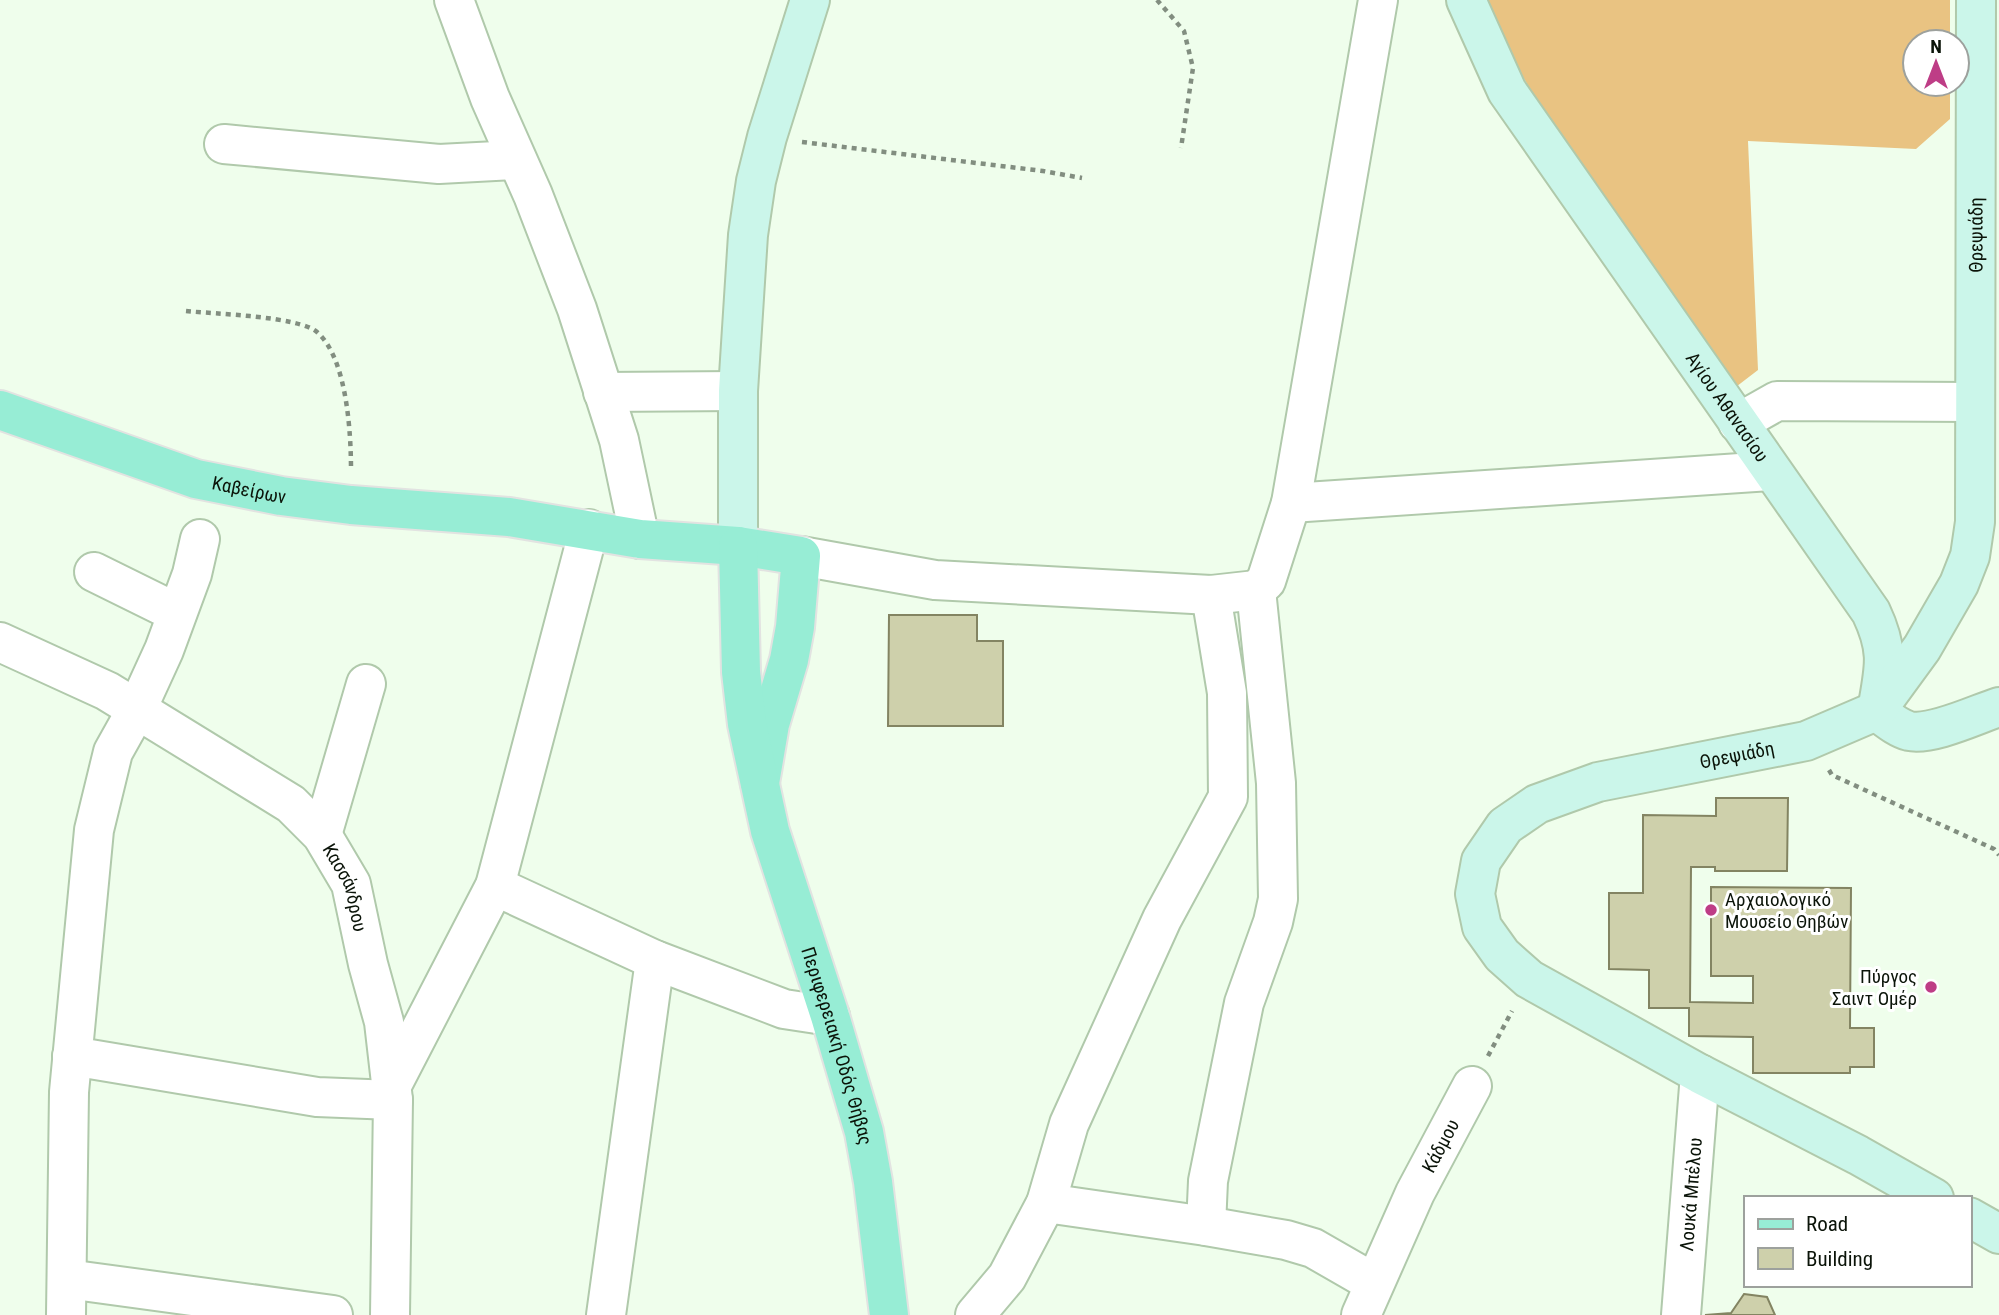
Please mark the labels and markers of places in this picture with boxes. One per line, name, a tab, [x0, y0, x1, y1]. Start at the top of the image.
place label: Αρχαιολογικό Μουσείο Θηβών	[1725, 888, 1848, 933]
marker: Αρχαιολογικό Μουσείο Θηβών	[1703, 902, 1719, 918]
place label: Πύργος Σαιντ Ομέρ	[1832, 965, 1917, 1010]
marker: Πύργος Σαιντ Ομέρ	[1923, 979, 1939, 995]

